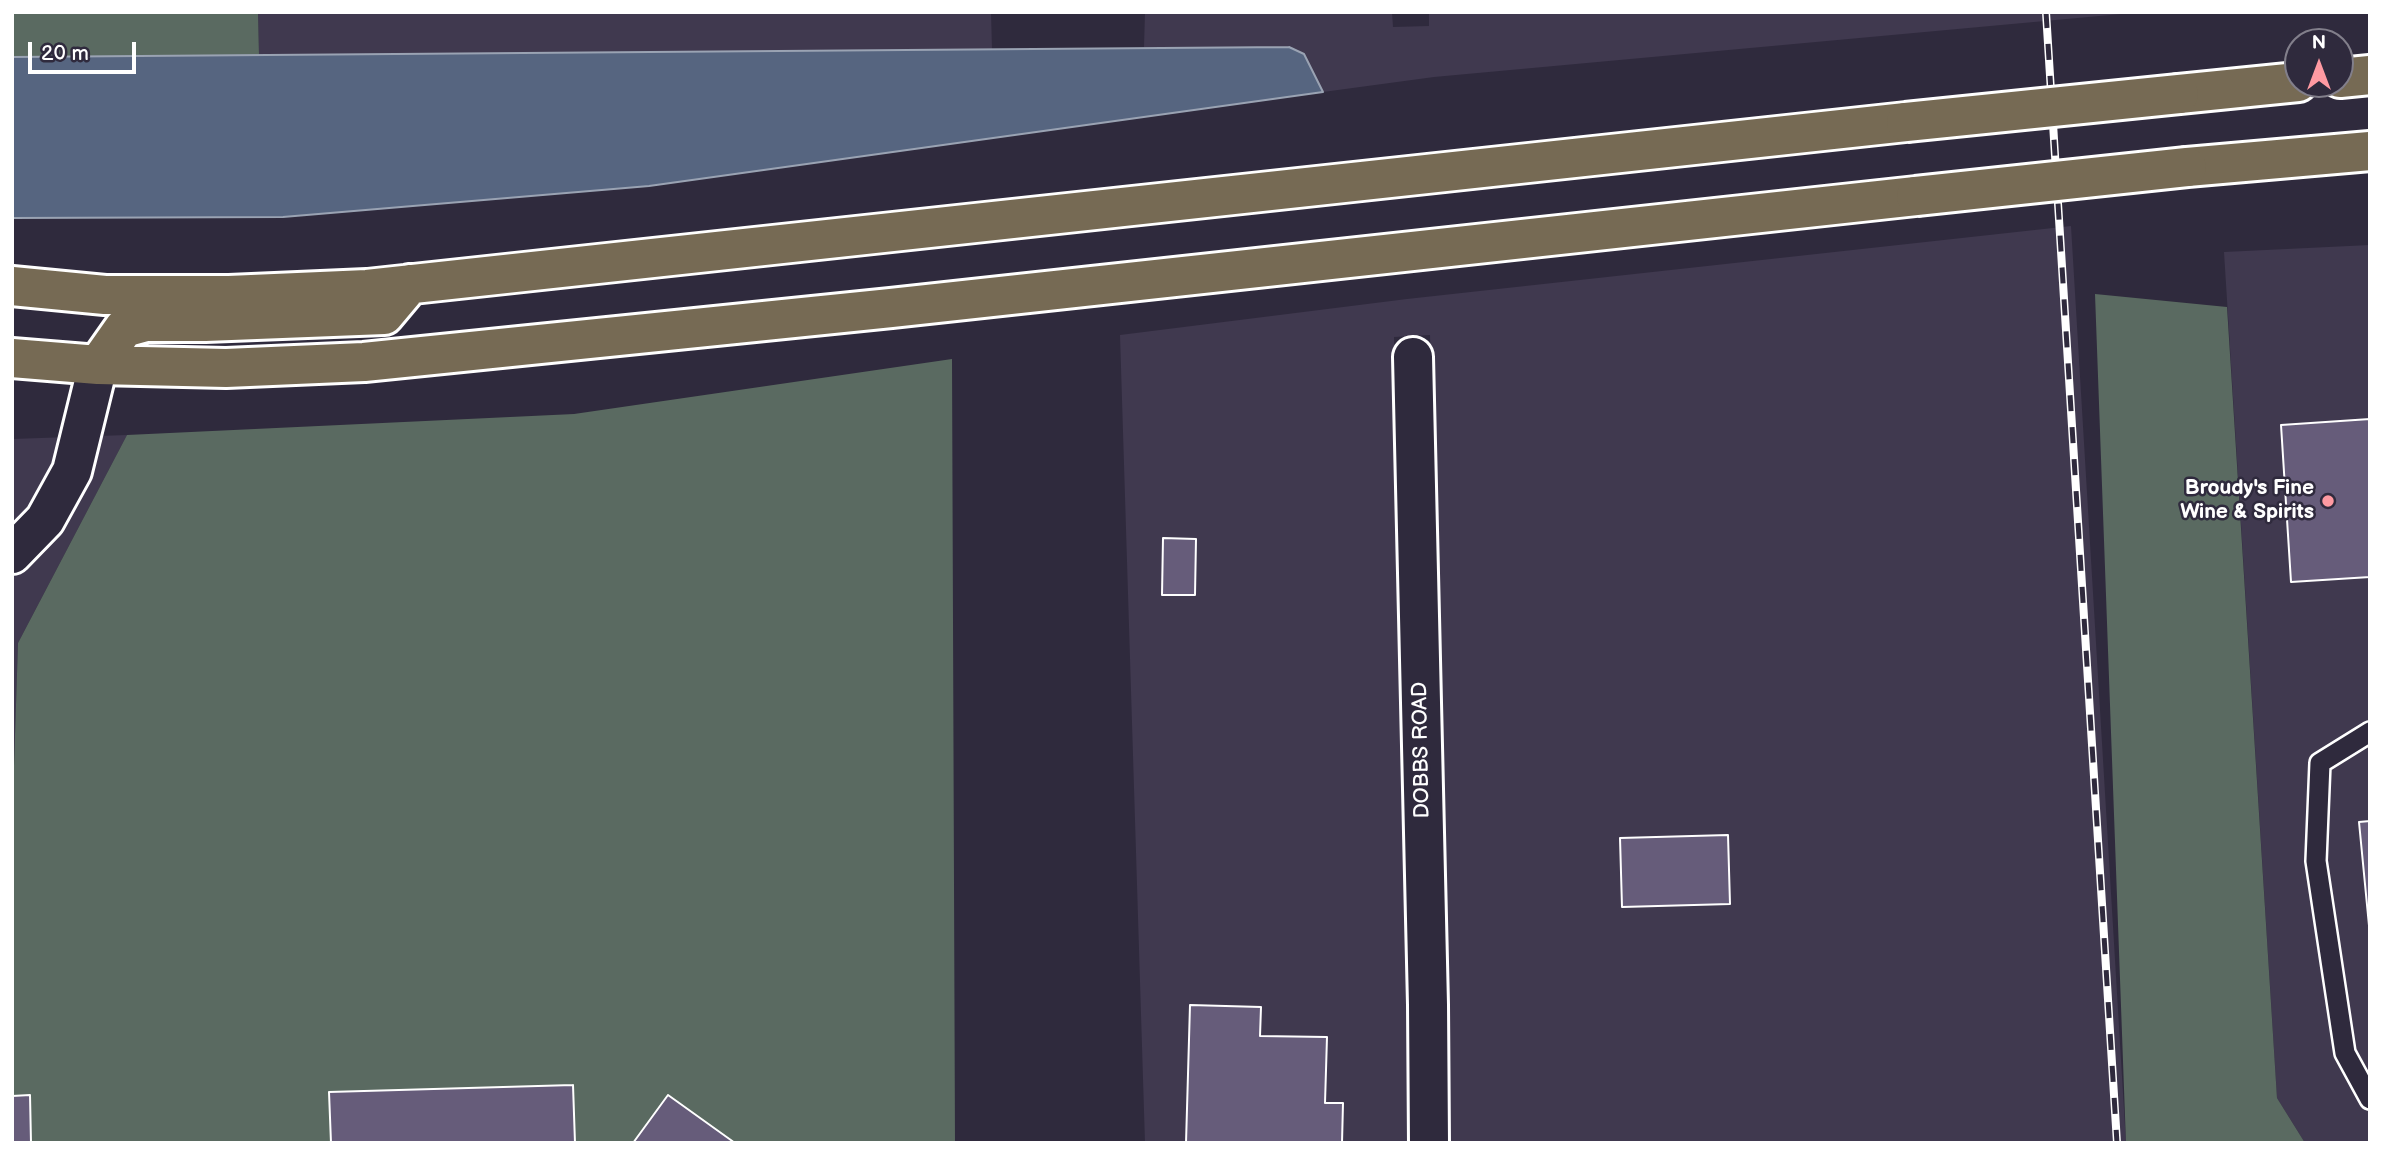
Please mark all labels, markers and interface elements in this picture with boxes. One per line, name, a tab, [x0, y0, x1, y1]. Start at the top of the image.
scale bar	[32, 28, 140, 72]
north arrow	[2284, 28, 2354, 98]
text: N	[2312, 32, 2326, 55]
text: 20 m	[41, 41, 89, 66]
place label: Broudy's Fine Wine & Spirits	[2180, 476, 2314, 526]
marker: Broudy's Fine Wine & Spirits	[2320, 493, 2336, 509]
street label: DOBBS ROAD	[1408, 681, 1436, 819]

